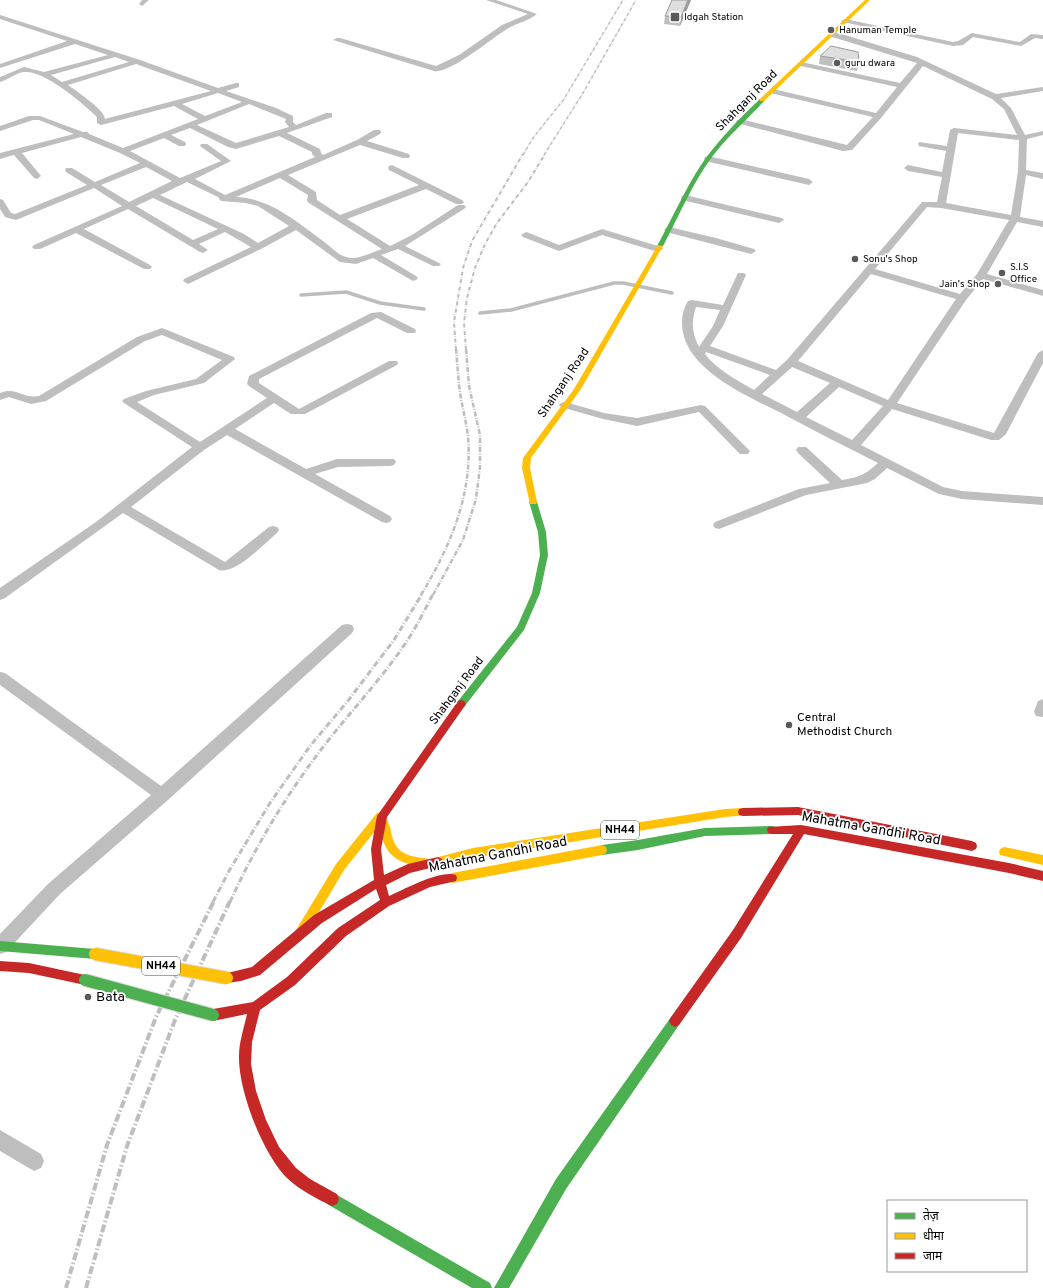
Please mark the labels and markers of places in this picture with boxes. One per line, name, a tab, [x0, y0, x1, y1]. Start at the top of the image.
marker: Idgah Station	[669, 11, 681, 23]
place label: Idgah Station	[684, 11, 743, 24]
place label: Hanuman Temple	[839, 24, 917, 37]
marker: Hanuman Temple	[826, 25, 836, 35]
place label: guru dwara	[845, 57, 895, 70]
marker: guru dwara	[832, 58, 842, 68]
place label: Sonu's Shop	[863, 253, 918, 266]
marker: Sonu's Shop	[850, 254, 860, 264]
place label: S.I.S Office	[1010, 261, 1037, 286]
marker: S.I.S Office	[997, 268, 1007, 278]
place label: Jain's Shop	[939, 278, 990, 291]
marker: Jain's Shop	[993, 279, 1003, 289]
place label: Central Methodist Church	[797, 710, 892, 740]
marker: Central Methodist Church	[784, 720, 794, 730]
place label: Bata	[96, 989, 125, 1006]
marker: Bata	[83, 992, 93, 1002]

